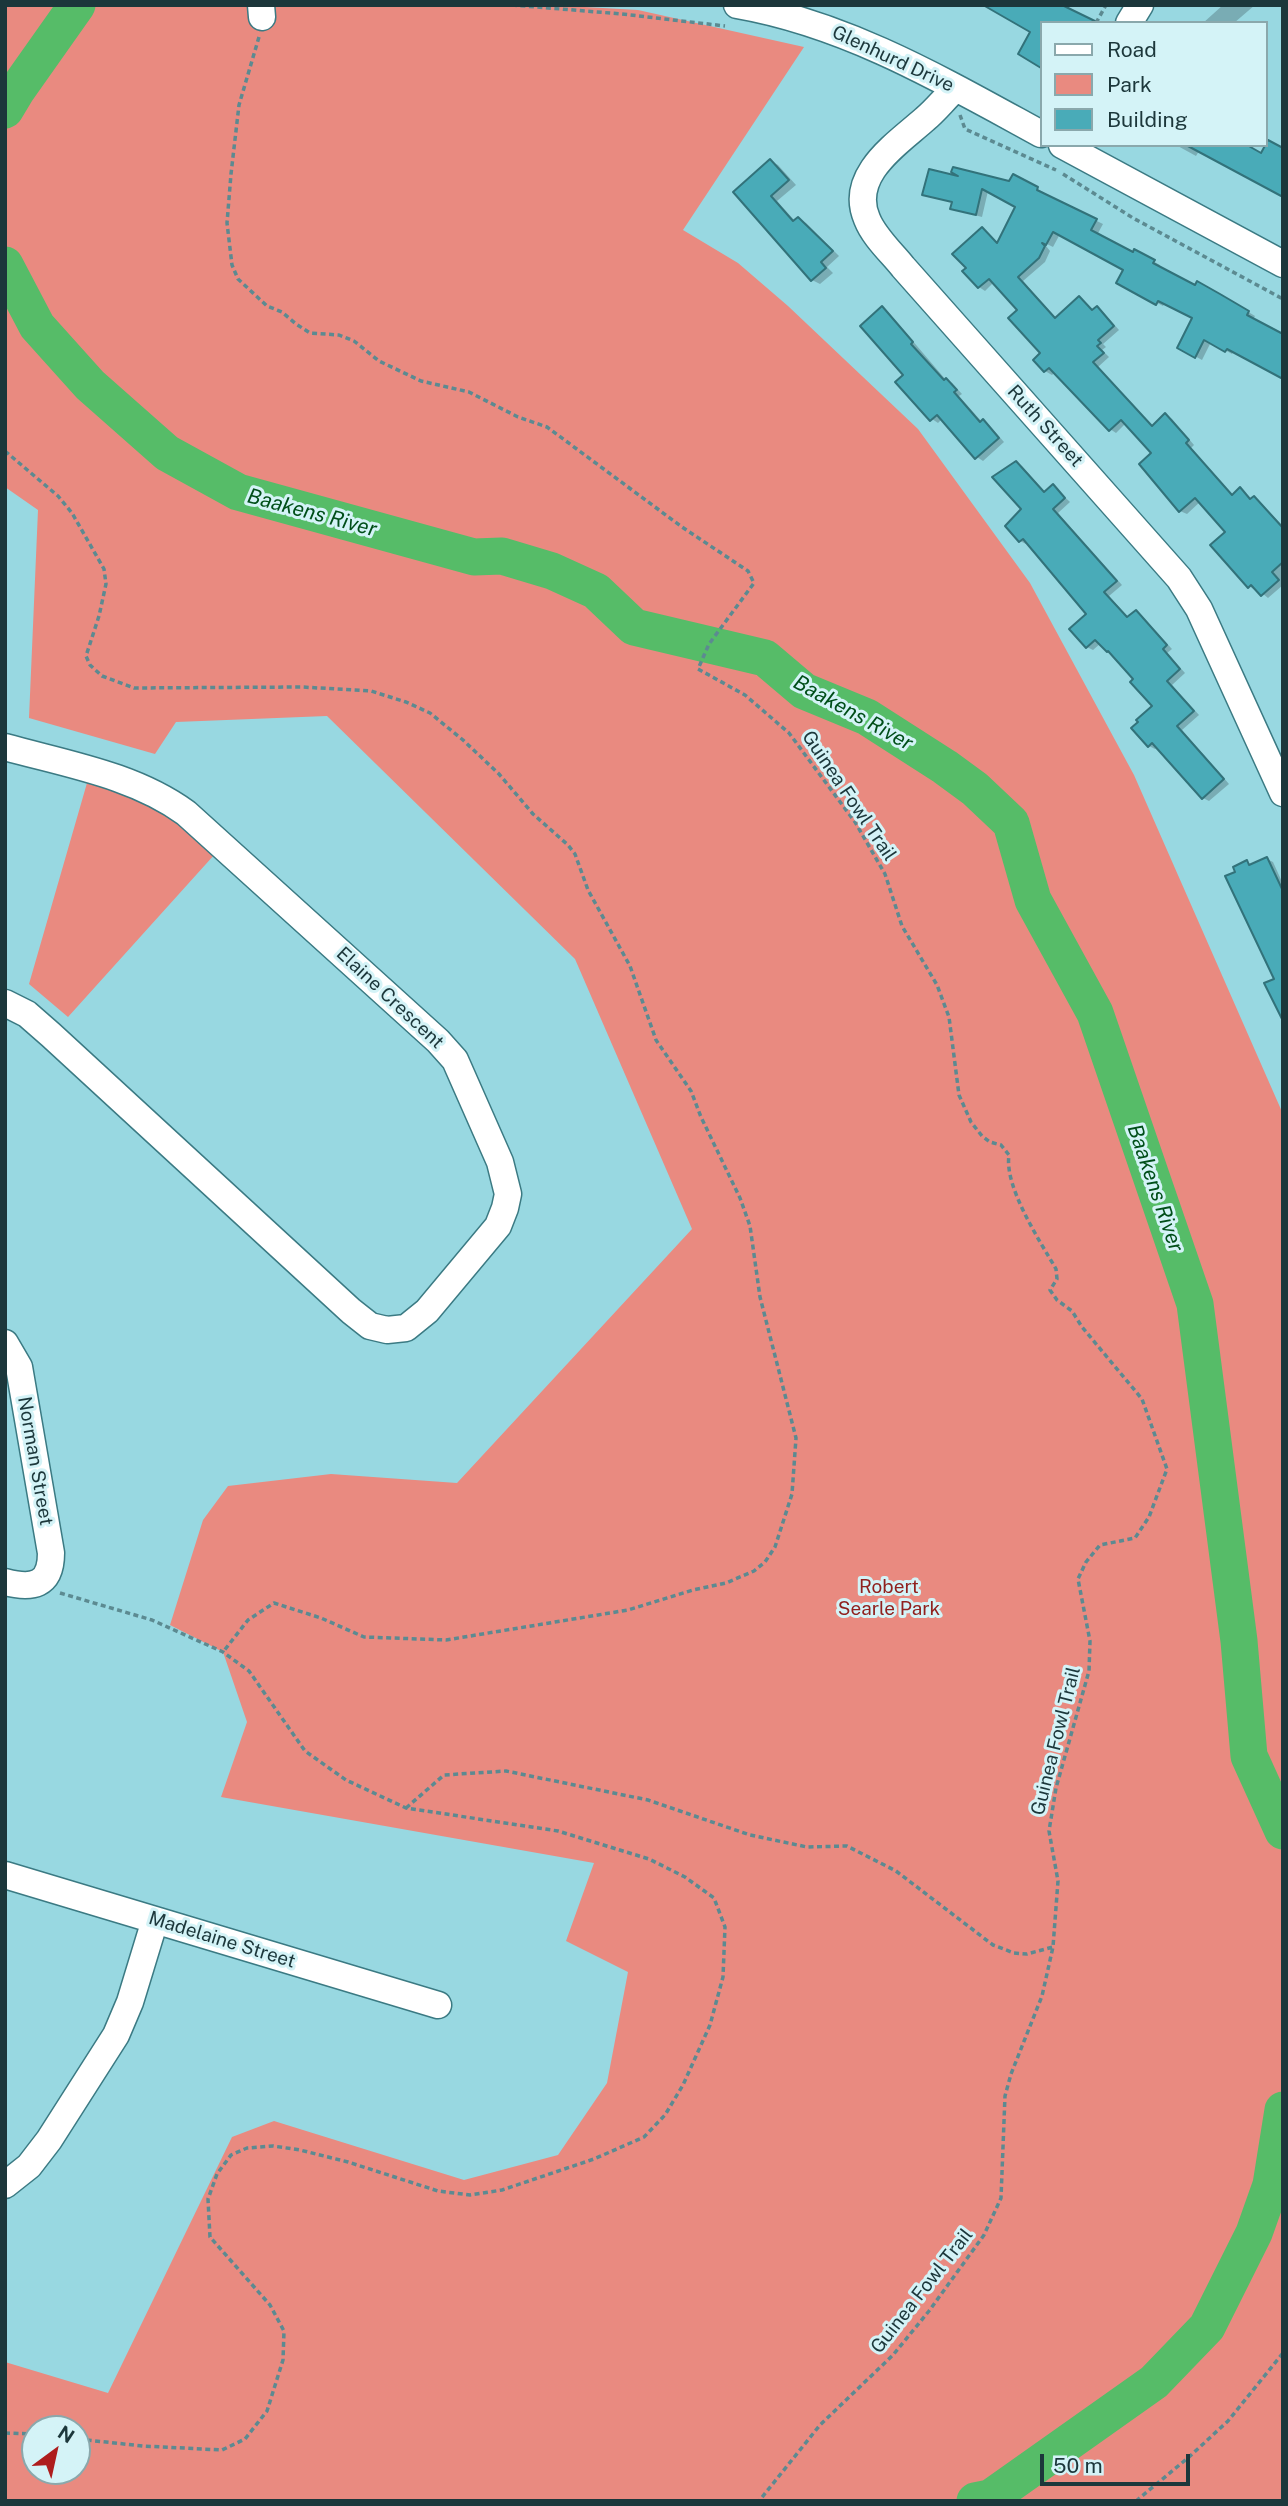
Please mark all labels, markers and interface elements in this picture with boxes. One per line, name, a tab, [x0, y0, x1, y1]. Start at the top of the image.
street label: Glenhurd Drive	[828, 21, 958, 97]
legend	[1040, 21, 1267, 147]
text: Road	[1107, 37, 1157, 62]
text: Park	[1107, 72, 1152, 97]
text: Building	[1107, 107, 1188, 132]
street label: Ruth Street	[1002, 380, 1088, 472]
water label: Baakens River	[245, 484, 379, 542]
water label: Baakens River	[789, 670, 917, 756]
street label: Guinea Fowl Trail	[797, 727, 901, 865]
street label: Elaine Crescent	[332, 942, 448, 1054]
water label: Baakens River	[1121, 1121, 1189, 1255]
street label: Norman Street	[12, 1395, 58, 1527]
park label: Robert Searle Park	[838, 1576, 940, 1620]
street label: Guinea Fowl Trail	[1027, 1664, 1085, 1818]
street label: Madelaine Street	[146, 1907, 298, 1973]
street label: Guinea Fowl Trail	[866, 2224, 978, 2358]
north arrow	[21, 2415, 91, 2485]
text: N	[54, 2421, 79, 2447]
scale bar	[1043, 2440, 1194, 2484]
text: 50 m	[1053, 2453, 1103, 2478]

